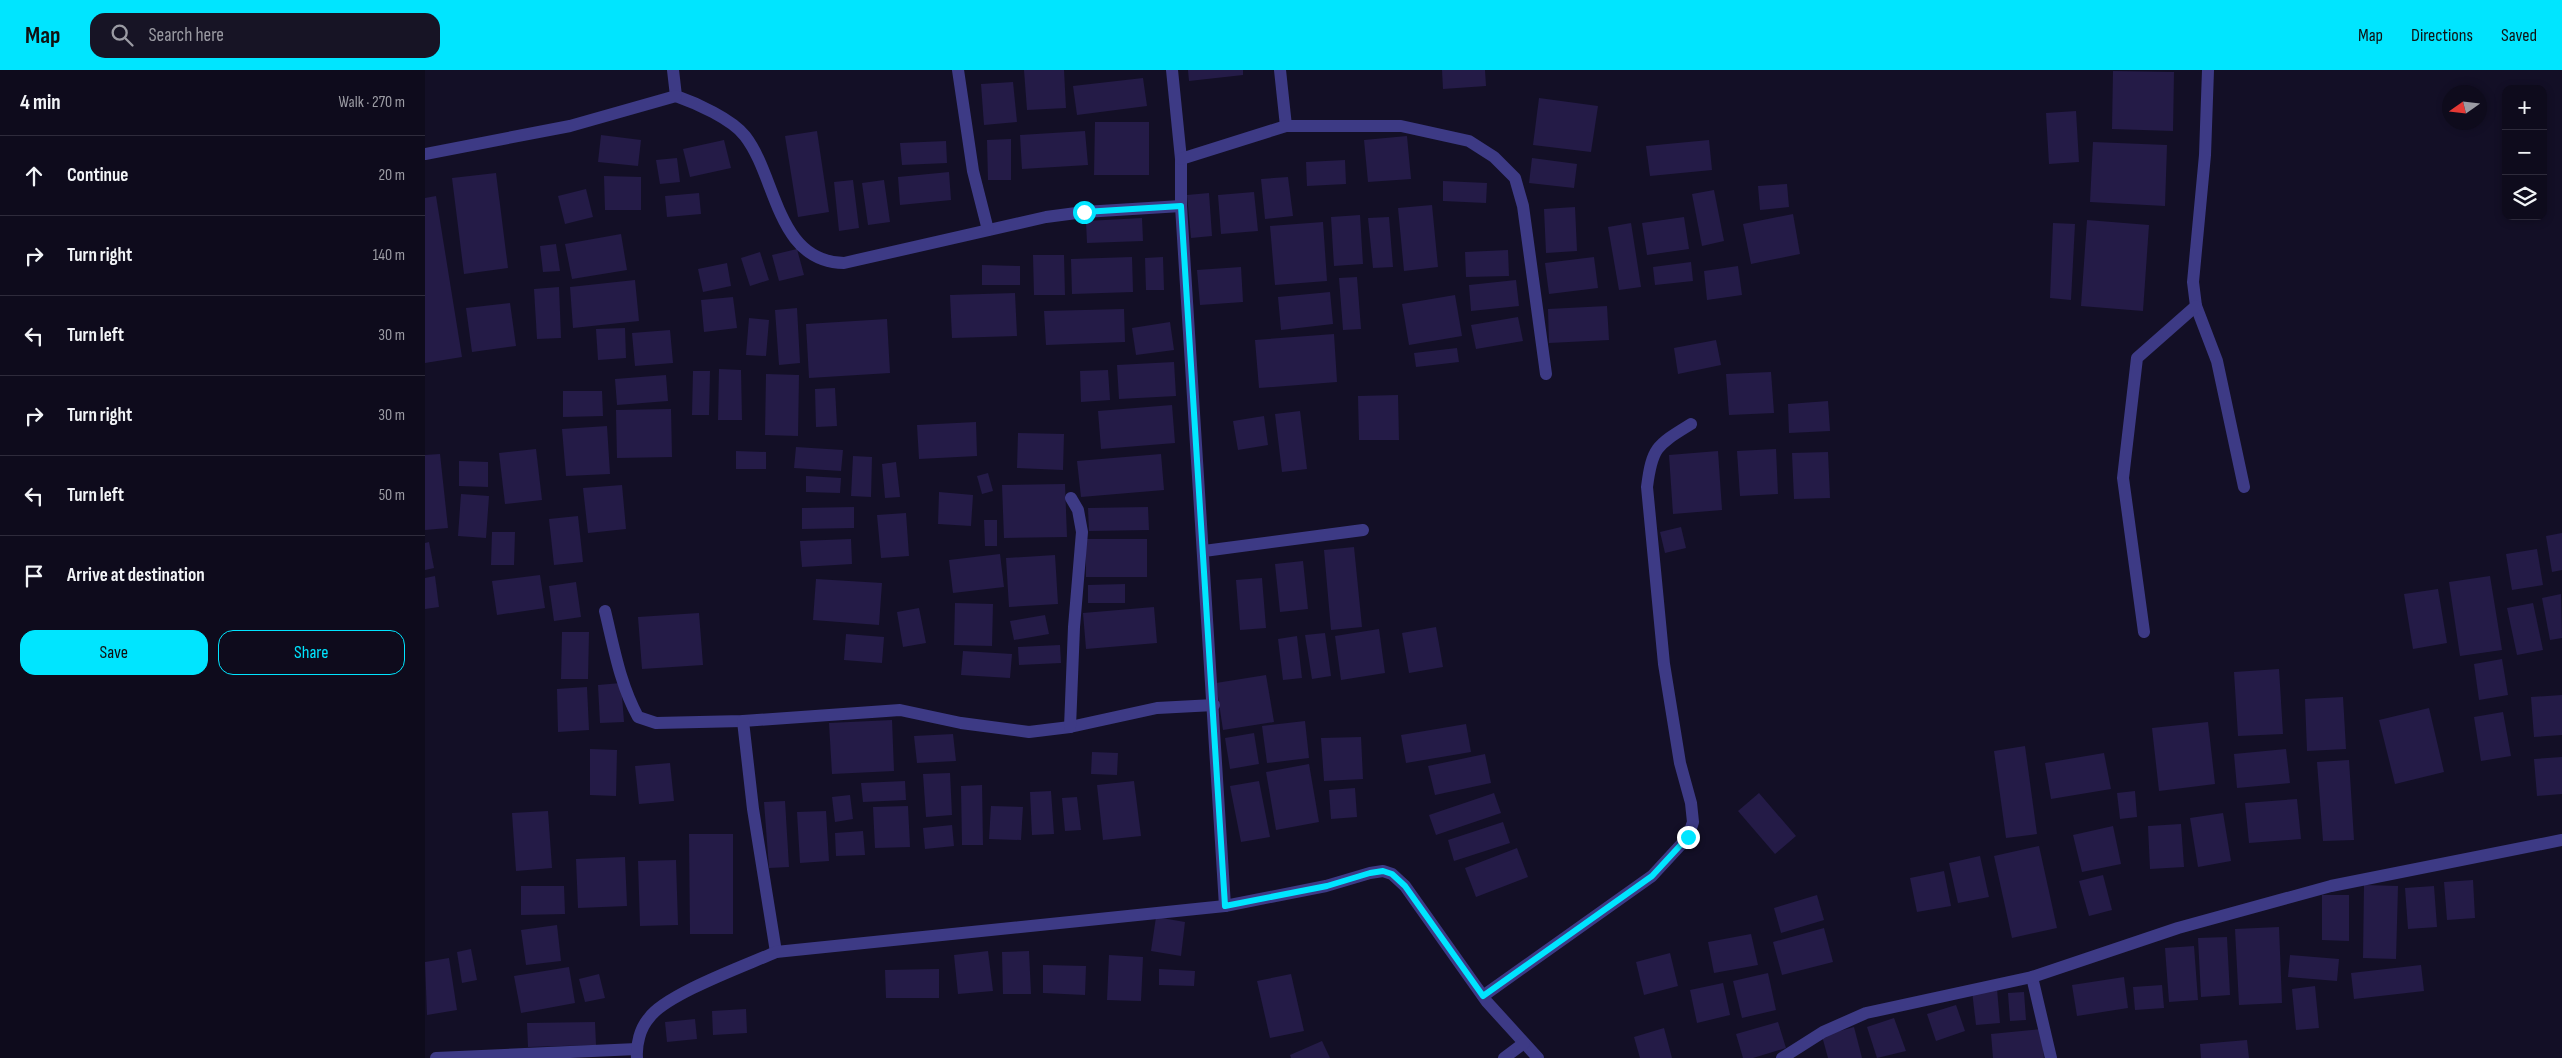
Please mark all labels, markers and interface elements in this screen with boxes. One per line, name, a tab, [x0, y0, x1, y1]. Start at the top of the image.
search box	[90, 13, 440, 58]
text: Map	[25, 21, 60, 50]
icon: search	[108, 21, 136, 49]
text: Search here	[148, 24, 224, 47]
text: Map	[2358, 25, 2383, 46]
text: Directions	[2411, 25, 2473, 46]
text: Saved	[2501, 25, 2537, 46]
north arrow	[2442, 85, 2487, 130]
map controls	[2502, 85, 2547, 220]
button: +	[2502, 85, 2547, 130]
text: 4 min	[20, 90, 61, 115]
text: Walk · 270 m	[339, 93, 405, 112]
button: −	[2502, 130, 2547, 175]
icon: ahead	[20, 162, 48, 190]
text: Continue	[67, 164, 128, 187]
text: 20 m	[378, 166, 405, 185]
button: layers	[2502, 175, 2547, 220]
route start	[1073, 201, 1096, 224]
icon: right	[20, 242, 48, 270]
text: Turn right	[67, 244, 132, 267]
text: 140 m	[373, 246, 405, 265]
icon: left	[20, 322, 48, 350]
text: Turn left	[67, 324, 124, 347]
text: 30 m	[378, 326, 405, 345]
icon: right	[20, 402, 48, 430]
text: Turn right	[67, 404, 132, 427]
text: 30 m	[378, 406, 405, 425]
icon: left	[20, 482, 48, 510]
text: Turn left	[67, 484, 124, 507]
text: 50 m	[379, 486, 405, 505]
icon: arrive	[20, 562, 48, 590]
text: Arrive at destination	[67, 564, 205, 587]
button: Save	[20, 630, 208, 675]
button: Share	[218, 630, 405, 675]
route end	[1677, 826, 1700, 849]

